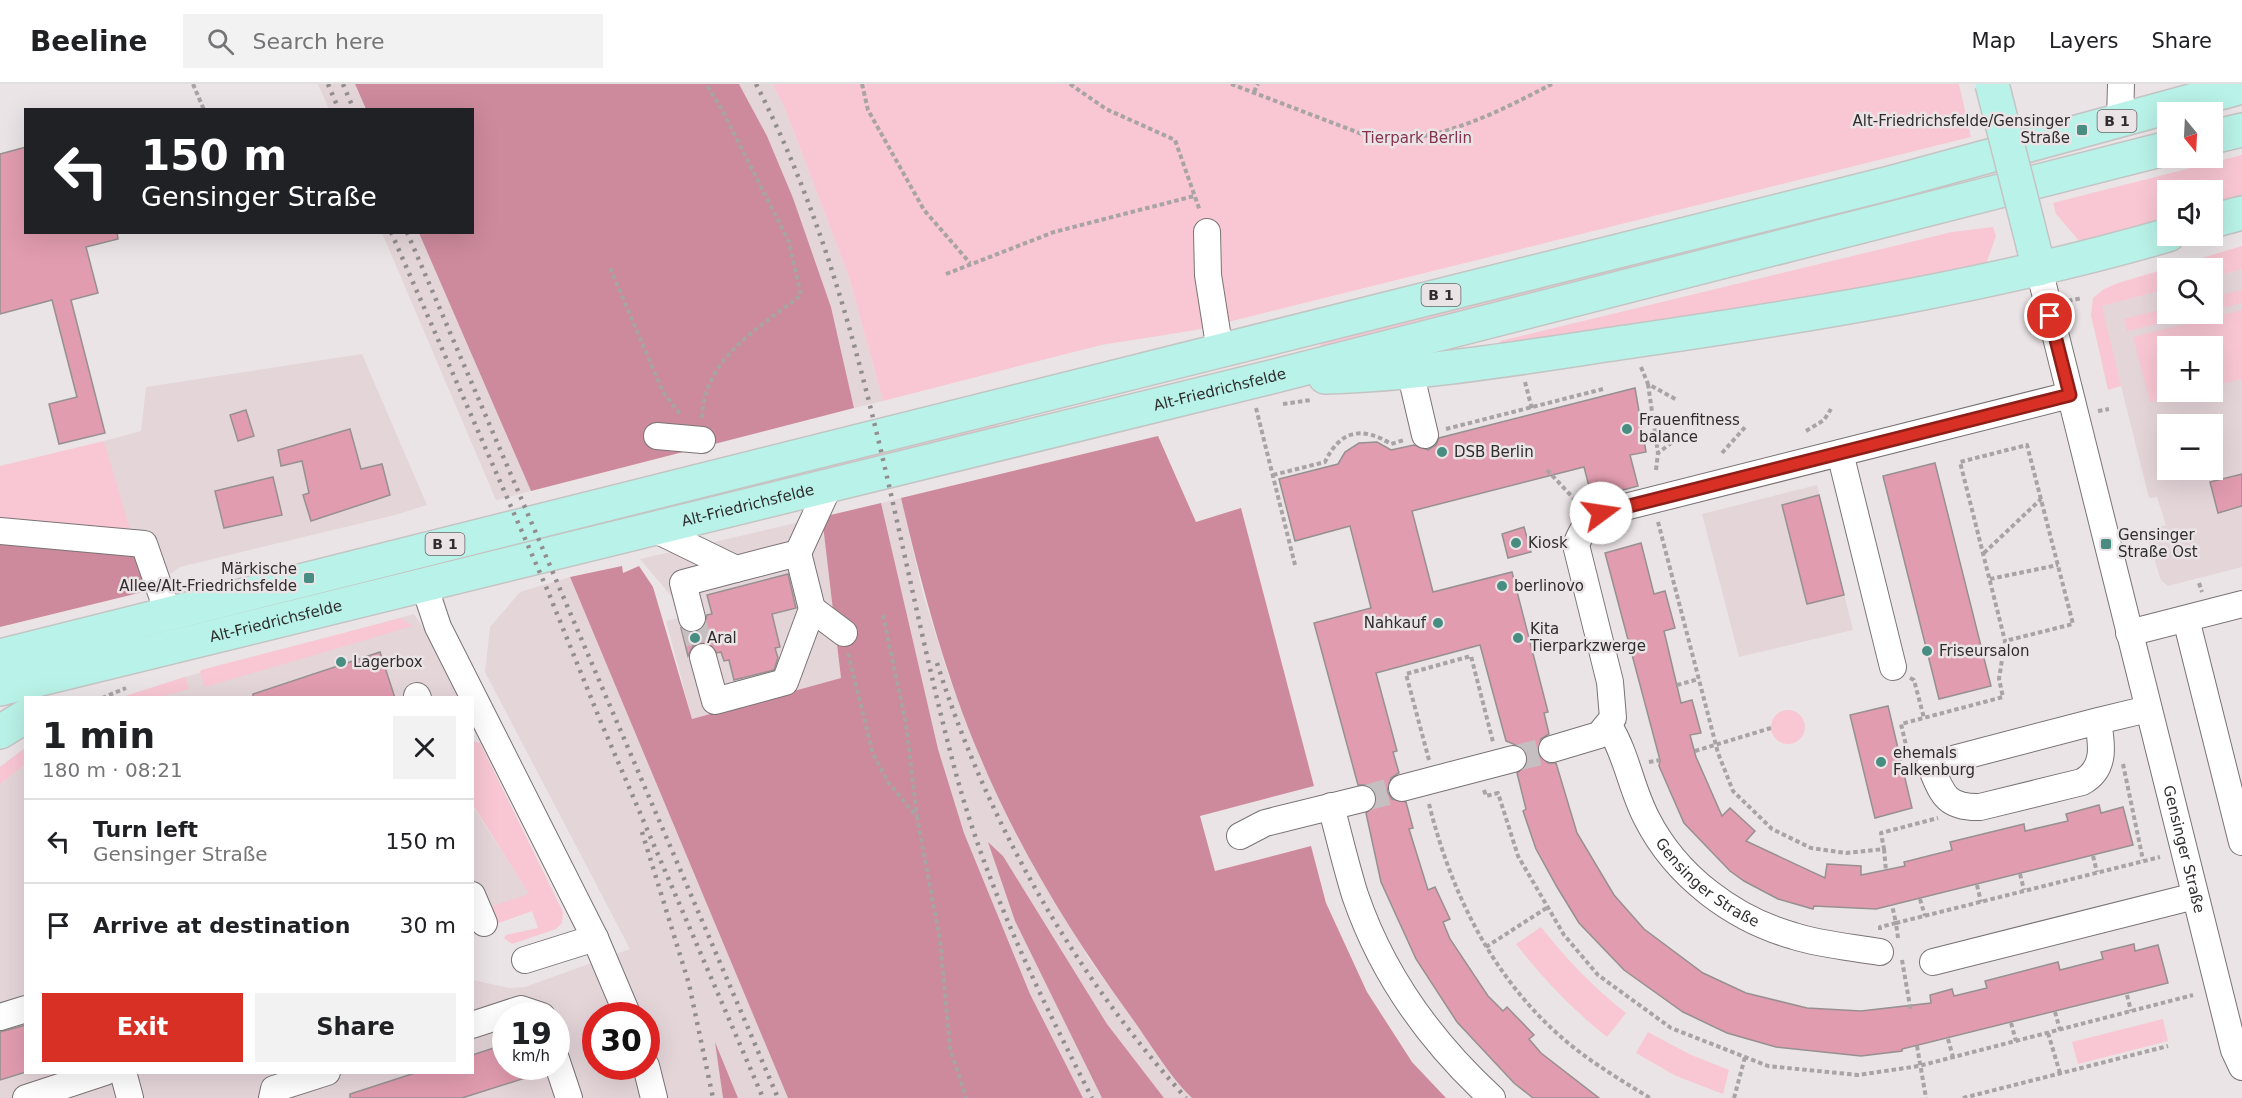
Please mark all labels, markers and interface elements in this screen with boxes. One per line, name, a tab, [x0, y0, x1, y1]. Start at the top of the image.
search box	[183, 14, 603, 68]
text: Beeline	[30, 25, 147, 58]
icon: search	[204, 25, 237, 58]
text: Search here	[252, 29, 385, 54]
text: Map	[1972, 29, 2016, 53]
text: Layers	[2049, 29, 2118, 53]
text: Share	[2151, 29, 2212, 53]
north arrow	[2157, 102, 2223, 168]
map controls	[2157, 102, 2223, 480]
road number: B 1	[2098, 110, 2136, 132]
place label: Alt-Friedrichsfelde/Gensinger Straße	[1853, 112, 2071, 147]
marker: Alt-Friedrichsfelde/Gensinger Straße	[2075, 123, 2089, 137]
park label: Tierpark Berlin	[1361, 129, 1472, 147]
text: 150 m	[141, 131, 287, 180]
icon: left	[42, 132, 120, 210]
button: sound	[2157, 180, 2223, 246]
text: Gensinger Straße	[141, 181, 377, 212]
button: search	[2157, 258, 2223, 324]
road number: B 1	[1422, 284, 1460, 306]
pin	[2024, 290, 2075, 341]
icon: arrive	[2033, 299, 2066, 332]
button: +	[2157, 336, 2223, 402]
street label: Alt-Friedrichsfelde	[1152, 365, 1288, 415]
place label: Frauenfitness balance	[1639, 411, 1740, 446]
button: −	[2157, 414, 2223, 480]
marker: Frauenfitness balance	[1620, 422, 1634, 436]
place label: DSB Berlin	[1454, 443, 1534, 461]
marker: DSB Berlin	[1435, 445, 1449, 459]
street label: Alt-Friedrichsfelde	[680, 481, 816, 530]
position arrow	[1569, 481, 1633, 545]
place label: Gensinger Straße Ost	[2118, 526, 2198, 561]
road number: B 1	[426, 533, 464, 555]
place label: Kiosk	[1528, 534, 1568, 552]
marker: Kiosk	[1509, 536, 1523, 550]
marker: Gensinger Straße Ost	[2099, 537, 2113, 551]
place label: Märkische Allee/Alt-Friedrichsfelde	[119, 560, 297, 595]
marker: Märkische Allee/Alt-Friedrichsfelde	[302, 571, 316, 585]
place label: berlinovo	[1514, 577, 1584, 595]
marker: berlinovo	[1495, 579, 1509, 593]
street label: Alt-Friedrichsfelde	[208, 596, 344, 646]
place label: Nahkauf	[1364, 614, 1427, 632]
marker: Nahkauf	[1431, 616, 1445, 630]
place label: Kita Tierparkzwerge	[1529, 620, 1646, 655]
place label: Aral	[707, 629, 737, 647]
marker: Aral	[688, 631, 702, 645]
marker: Kita Tierparkzwerge	[1511, 631, 1525, 645]
place label: Friseursalon	[1939, 642, 2029, 660]
marker: Friseursalon	[1920, 644, 1934, 658]
place label: Lagerbox	[353, 653, 423, 671]
marker: Lagerbox	[334, 655, 348, 669]
text: 1 min	[42, 715, 155, 756]
button: close	[393, 716, 456, 779]
place label: ehemals Falkenburg	[1893, 744, 1975, 779]
marker: ehemals Falkenburg	[1874, 755, 1888, 769]
text: 180 m · 08:21	[42, 758, 183, 782]
street label: Gensinger Straße	[2159, 783, 2208, 915]
text: Turn left	[93, 817, 198, 842]
icon: left	[42, 825, 75, 858]
text: 150 m	[386, 829, 456, 854]
street label: Gensinger Straße	[1652, 834, 1762, 931]
text: Gensinger Straße	[93, 842, 268, 866]
icon: arrive	[42, 909, 75, 942]
text: Arrive at destination	[93, 913, 350, 938]
text: 30 m	[400, 913, 456, 938]
button: Exit	[42, 993, 243, 1062]
button: Share	[255, 993, 456, 1062]
speed limit sign: 30	[582, 1002, 660, 1080]
text: 19	[510, 1016, 552, 1051]
text: km/h	[512, 1047, 550, 1065]

